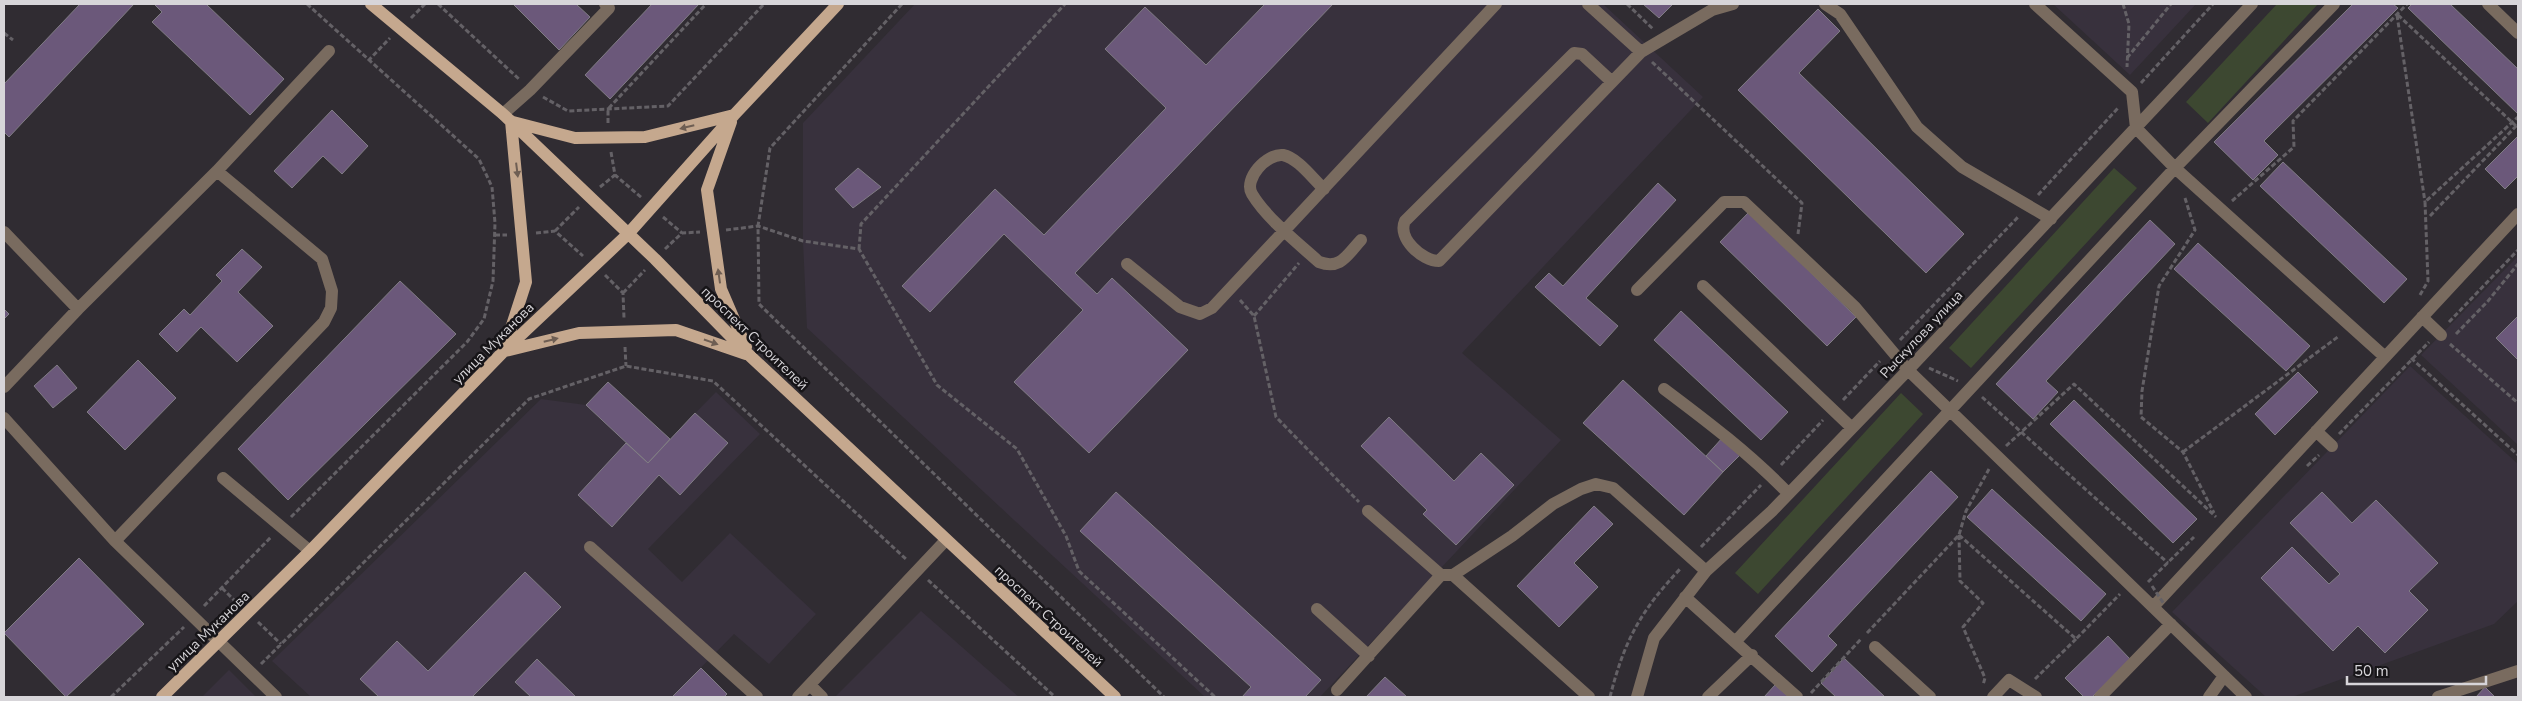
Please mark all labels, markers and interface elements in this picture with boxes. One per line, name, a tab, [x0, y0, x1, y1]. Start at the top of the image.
one-way arrow	[679, 123, 694, 131]
one-way arrow	[513, 162, 521, 178]
one-way arrow	[715, 268, 723, 284]
street label: проспект Строителей	[697, 282, 812, 394]
street label: Рыскулова улица	[1876, 286, 1967, 382]
street label: улица Муканова	[448, 298, 538, 388]
one-way arrow	[544, 336, 559, 344]
one-way arrow	[704, 338, 719, 346]
street label: проспект Строителей	[990, 561, 1107, 672]
street label: улица Муканова	[163, 587, 254, 676]
scale bar	[2347, 654, 2486, 686]
text: 50 m	[2354, 661, 2389, 681]

